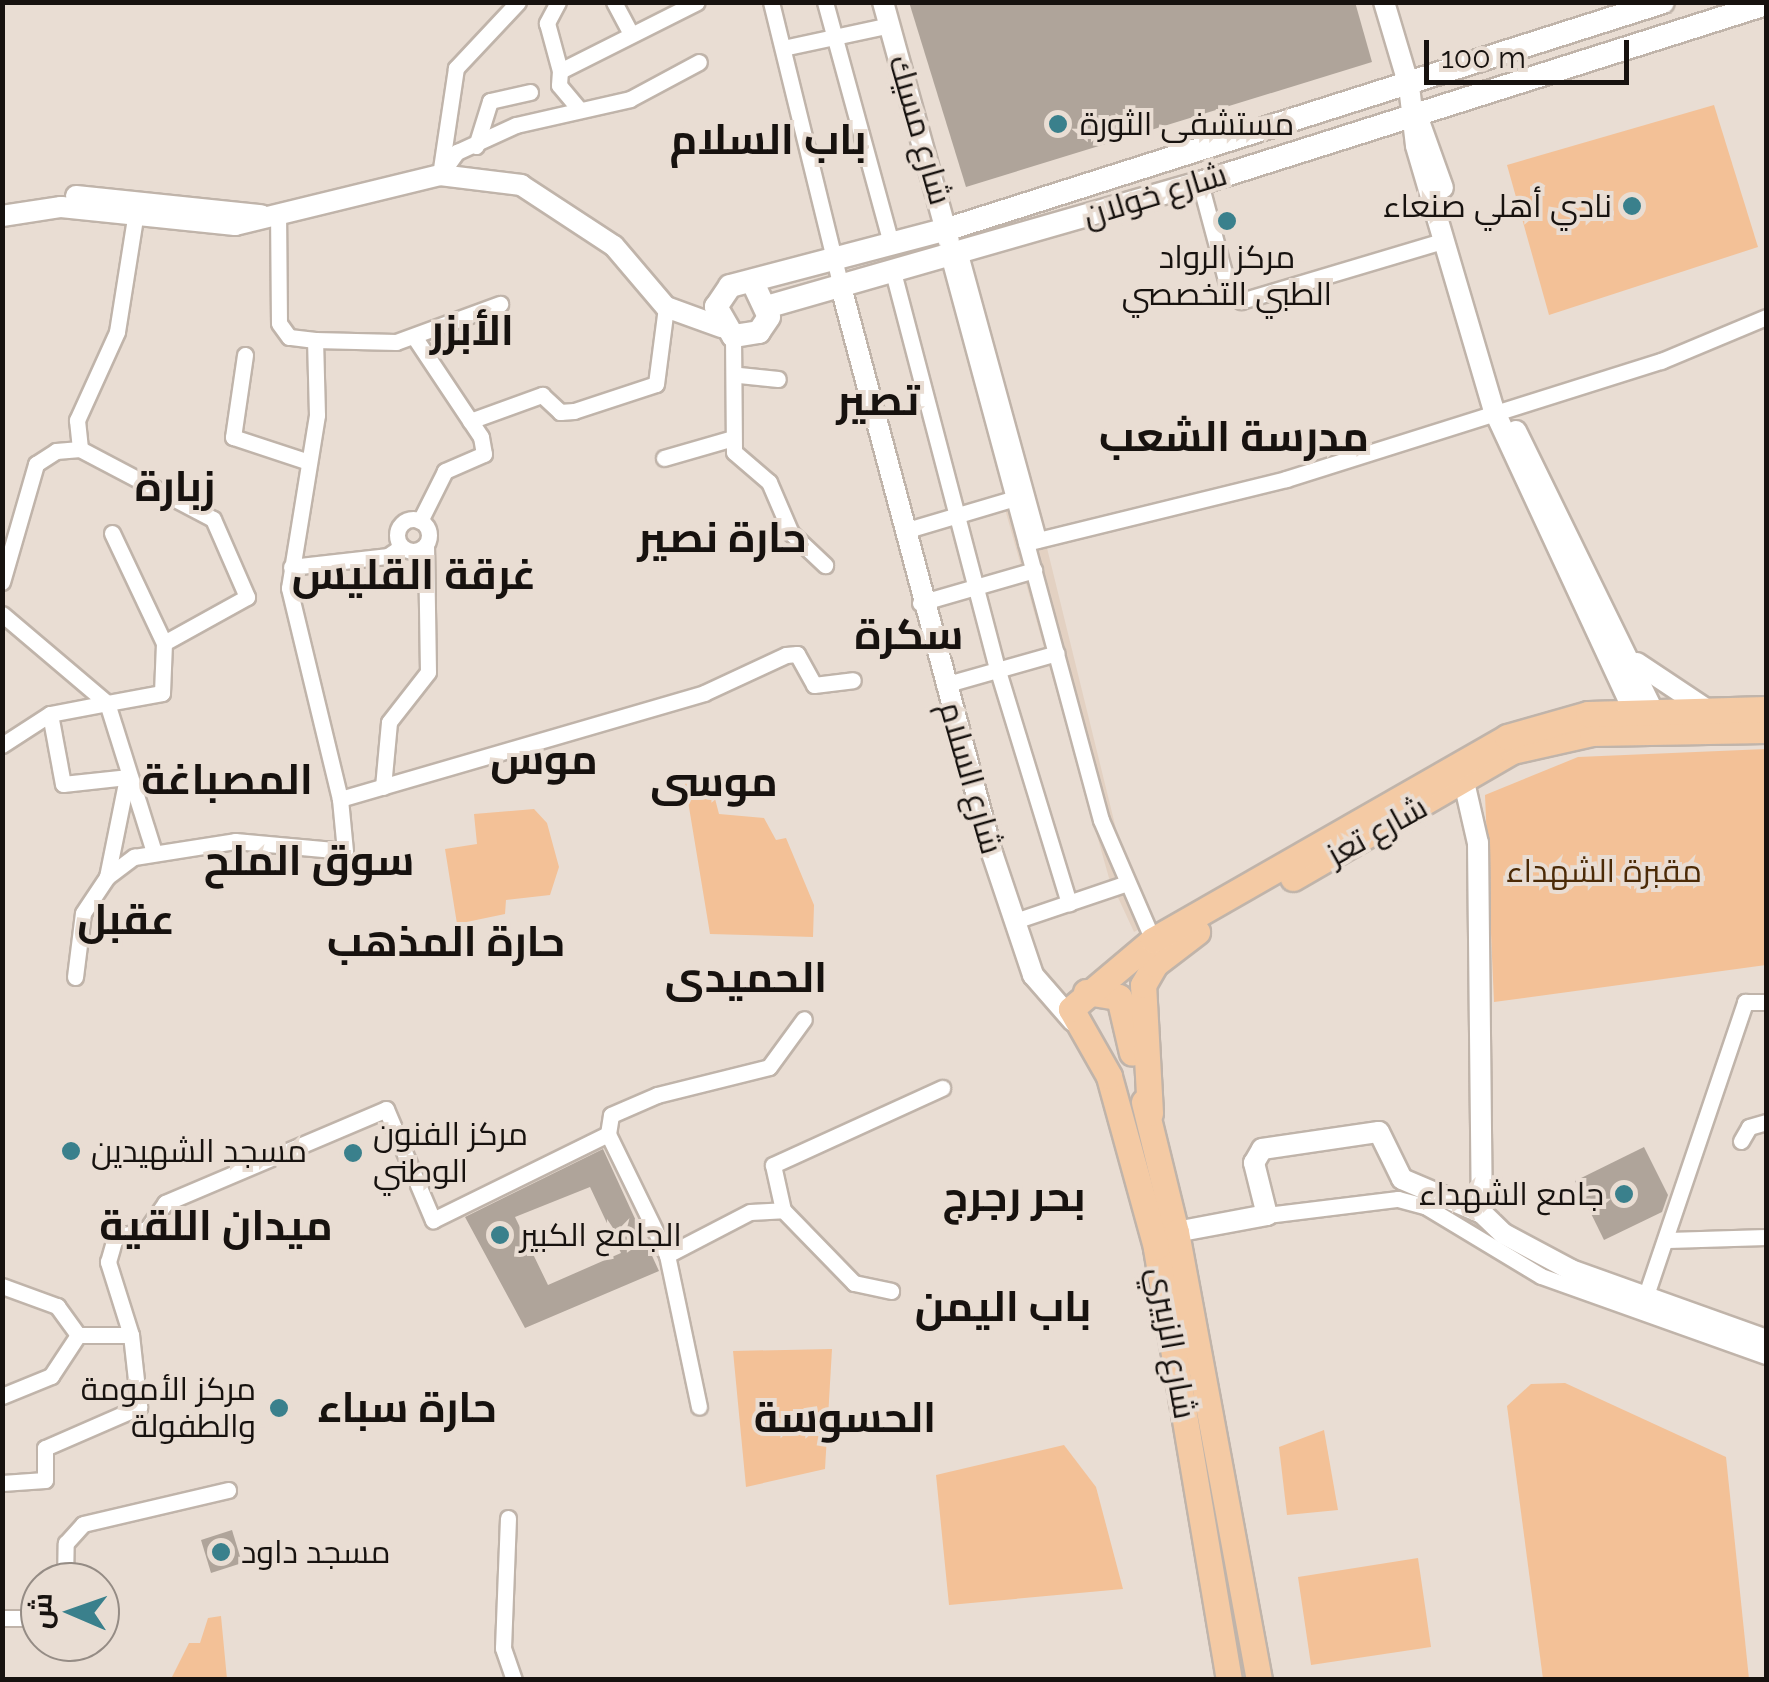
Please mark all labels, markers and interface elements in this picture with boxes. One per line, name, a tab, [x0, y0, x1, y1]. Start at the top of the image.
scale bar	[1429, 20, 1634, 82]
text: 100 m	[1441, 40, 1526, 75]
street label: شارع مسيك	[880, 51, 960, 209]
place label: مستشفى الثورة	[1080, 105, 1294, 143]
marker: مستشفى الثورة	[1045, 111, 1071, 137]
district label: باب السلام	[670, 115, 866, 165]
street label: شارع خولان	[1078, 155, 1232, 235]
place label: نادي أهلي صنعاء	[1383, 187, 1612, 225]
marker: نادي أهلي صنعاء	[1621, 195, 1643, 217]
marker: مركز الرواد الطبي التخصصي	[1214, 208, 1240, 234]
place label: مركز الرواد الطبي التخصصي	[1122, 239, 1332, 314]
district label: الأبزر	[430, 306, 514, 356]
district label: تصير	[837, 376, 919, 426]
district label: مدرسة الشعب	[1099, 412, 1369, 462]
district label: زبارة	[135, 462, 215, 512]
district label: حارة نصير	[637, 513, 807, 563]
district label: غرقة القليس	[292, 550, 536, 600]
district label: سكرة	[855, 610, 963, 660]
street label: شارع السلام	[931, 697, 1011, 859]
district label: موس	[490, 735, 598, 785]
district label: المصباغة	[141, 755, 313, 805]
district label: موسى	[650, 757, 778, 807]
street label: شارع تعز	[1320, 788, 1434, 874]
district label: سوق الملح	[204, 836, 414, 886]
park label: مقبرة الشهداء	[1506, 852, 1702, 890]
district label: عقبل	[77, 895, 175, 945]
district label: حارة المذهب	[327, 917, 565, 967]
district label: الحميدى	[665, 953, 827, 1003]
place label: مركز الفنون الوطني	[373, 1116, 528, 1191]
place label: مسجد الشهيدين	[91, 1132, 307, 1170]
marker: مسجد الشهيدين	[60, 1140, 82, 1162]
marker: مركز الفنون الوطني	[342, 1142, 364, 1164]
district label: بحر رجرج	[942, 1172, 1086, 1222]
place label: جامع الشهداء	[1419, 1175, 1604, 1213]
marker: جامع الشهداء	[1613, 1183, 1635, 1205]
district label: ميدان اللقية	[99, 1201, 333, 1251]
place label: الجامع الكبير	[520, 1216, 682, 1254]
marker: الجامع الكبير	[489, 1224, 511, 1246]
street label: شارع الزبيري	[1140, 1264, 1204, 1422]
district label: باب اليمن	[915, 1282, 1091, 1332]
place label: مركز الأمومة والطفولة	[81, 1371, 256, 1446]
district label: حارة سباء	[317, 1383, 497, 1433]
district label: الحسوسة	[754, 1393, 936, 1443]
marker: مركز الأمومة والطفولة	[266, 1395, 292, 1421]
place label: مسجد داود	[241, 1533, 391, 1571]
marker: مسجد داود	[210, 1541, 232, 1563]
north arrow	[20, 1562, 120, 1662]
text: ش	[24, 1592, 59, 1630]

